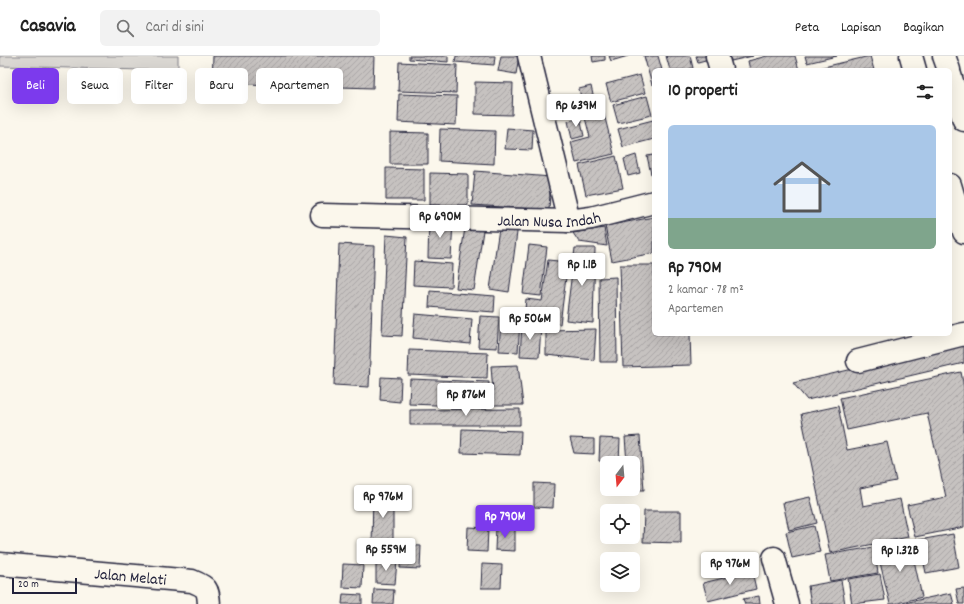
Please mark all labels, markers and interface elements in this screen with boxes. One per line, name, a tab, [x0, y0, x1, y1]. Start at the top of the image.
search box	[100, 10, 380, 46]
text: Casavia	[20, 14, 76, 41]
icon: search	[114, 17, 136, 39]
text: Cari di sini	[146, 17, 204, 39]
text: Peta	[795, 18, 819, 38]
text: Lapisan	[841, 18, 881, 38]
text: Bagikan	[903, 18, 944, 38]
chip: Beli	[12, 68, 59, 104]
chip: Sewa	[67, 68, 123, 104]
chip: Filter	[131, 68, 187, 104]
chip: Baru	[195, 68, 248, 104]
chip: Apartemen	[256, 68, 343, 104]
text: 10 properti	[668, 80, 738, 104]
icon: filters	[914, 81, 936, 103]
pin: Rp 639M	[539, 94, 613, 128]
text: Rp 639M	[555, 97, 597, 116]
icon: home	[766, 151, 838, 223]
pin: Rp 690M	[403, 205, 477, 239]
street label: Jalan Nusa Indah	[497, 207, 603, 235]
text: Rp 690M	[419, 208, 461, 227]
pin: Rp 1.1B	[545, 253, 619, 287]
text: Rp 1.1B	[567, 256, 597, 275]
text: Rp 790M	[668, 257, 722, 281]
text: 2 kamar · 78 m²	[668, 281, 744, 300]
text: Apartemen	[668, 300, 723, 319]
pin: Rp 506M	[493, 307, 567, 341]
text: Rp 506M	[509, 310, 551, 329]
pin: Rp 876M	[429, 383, 503, 417]
text: Rp 876M	[446, 386, 486, 405]
north arrow	[600, 456, 640, 496]
map controls	[600, 456, 640, 592]
pin: Rp 976M	[346, 485, 420, 519]
text: Rp 976M	[363, 488, 403, 507]
button: locate	[600, 504, 640, 544]
pin: Rp 790M	[468, 505, 542, 539]
text: Rp 790M	[485, 508, 525, 527]
pin: Rp 559M	[349, 538, 423, 572]
pin: Rp 1.32B	[859, 539, 941, 573]
text: Rp 559M	[366, 541, 406, 560]
text: Rp 1.32B	[881, 542, 919, 561]
button: layers	[600, 552, 640, 592]
pin: Rp 976M	[693, 552, 767, 586]
text: Rp 976M	[710, 555, 750, 574]
street label: Jalan Melati	[93, 563, 167, 593]
scale bar	[12, 576, 77, 595]
text: 20 m	[18, 577, 39, 593]

